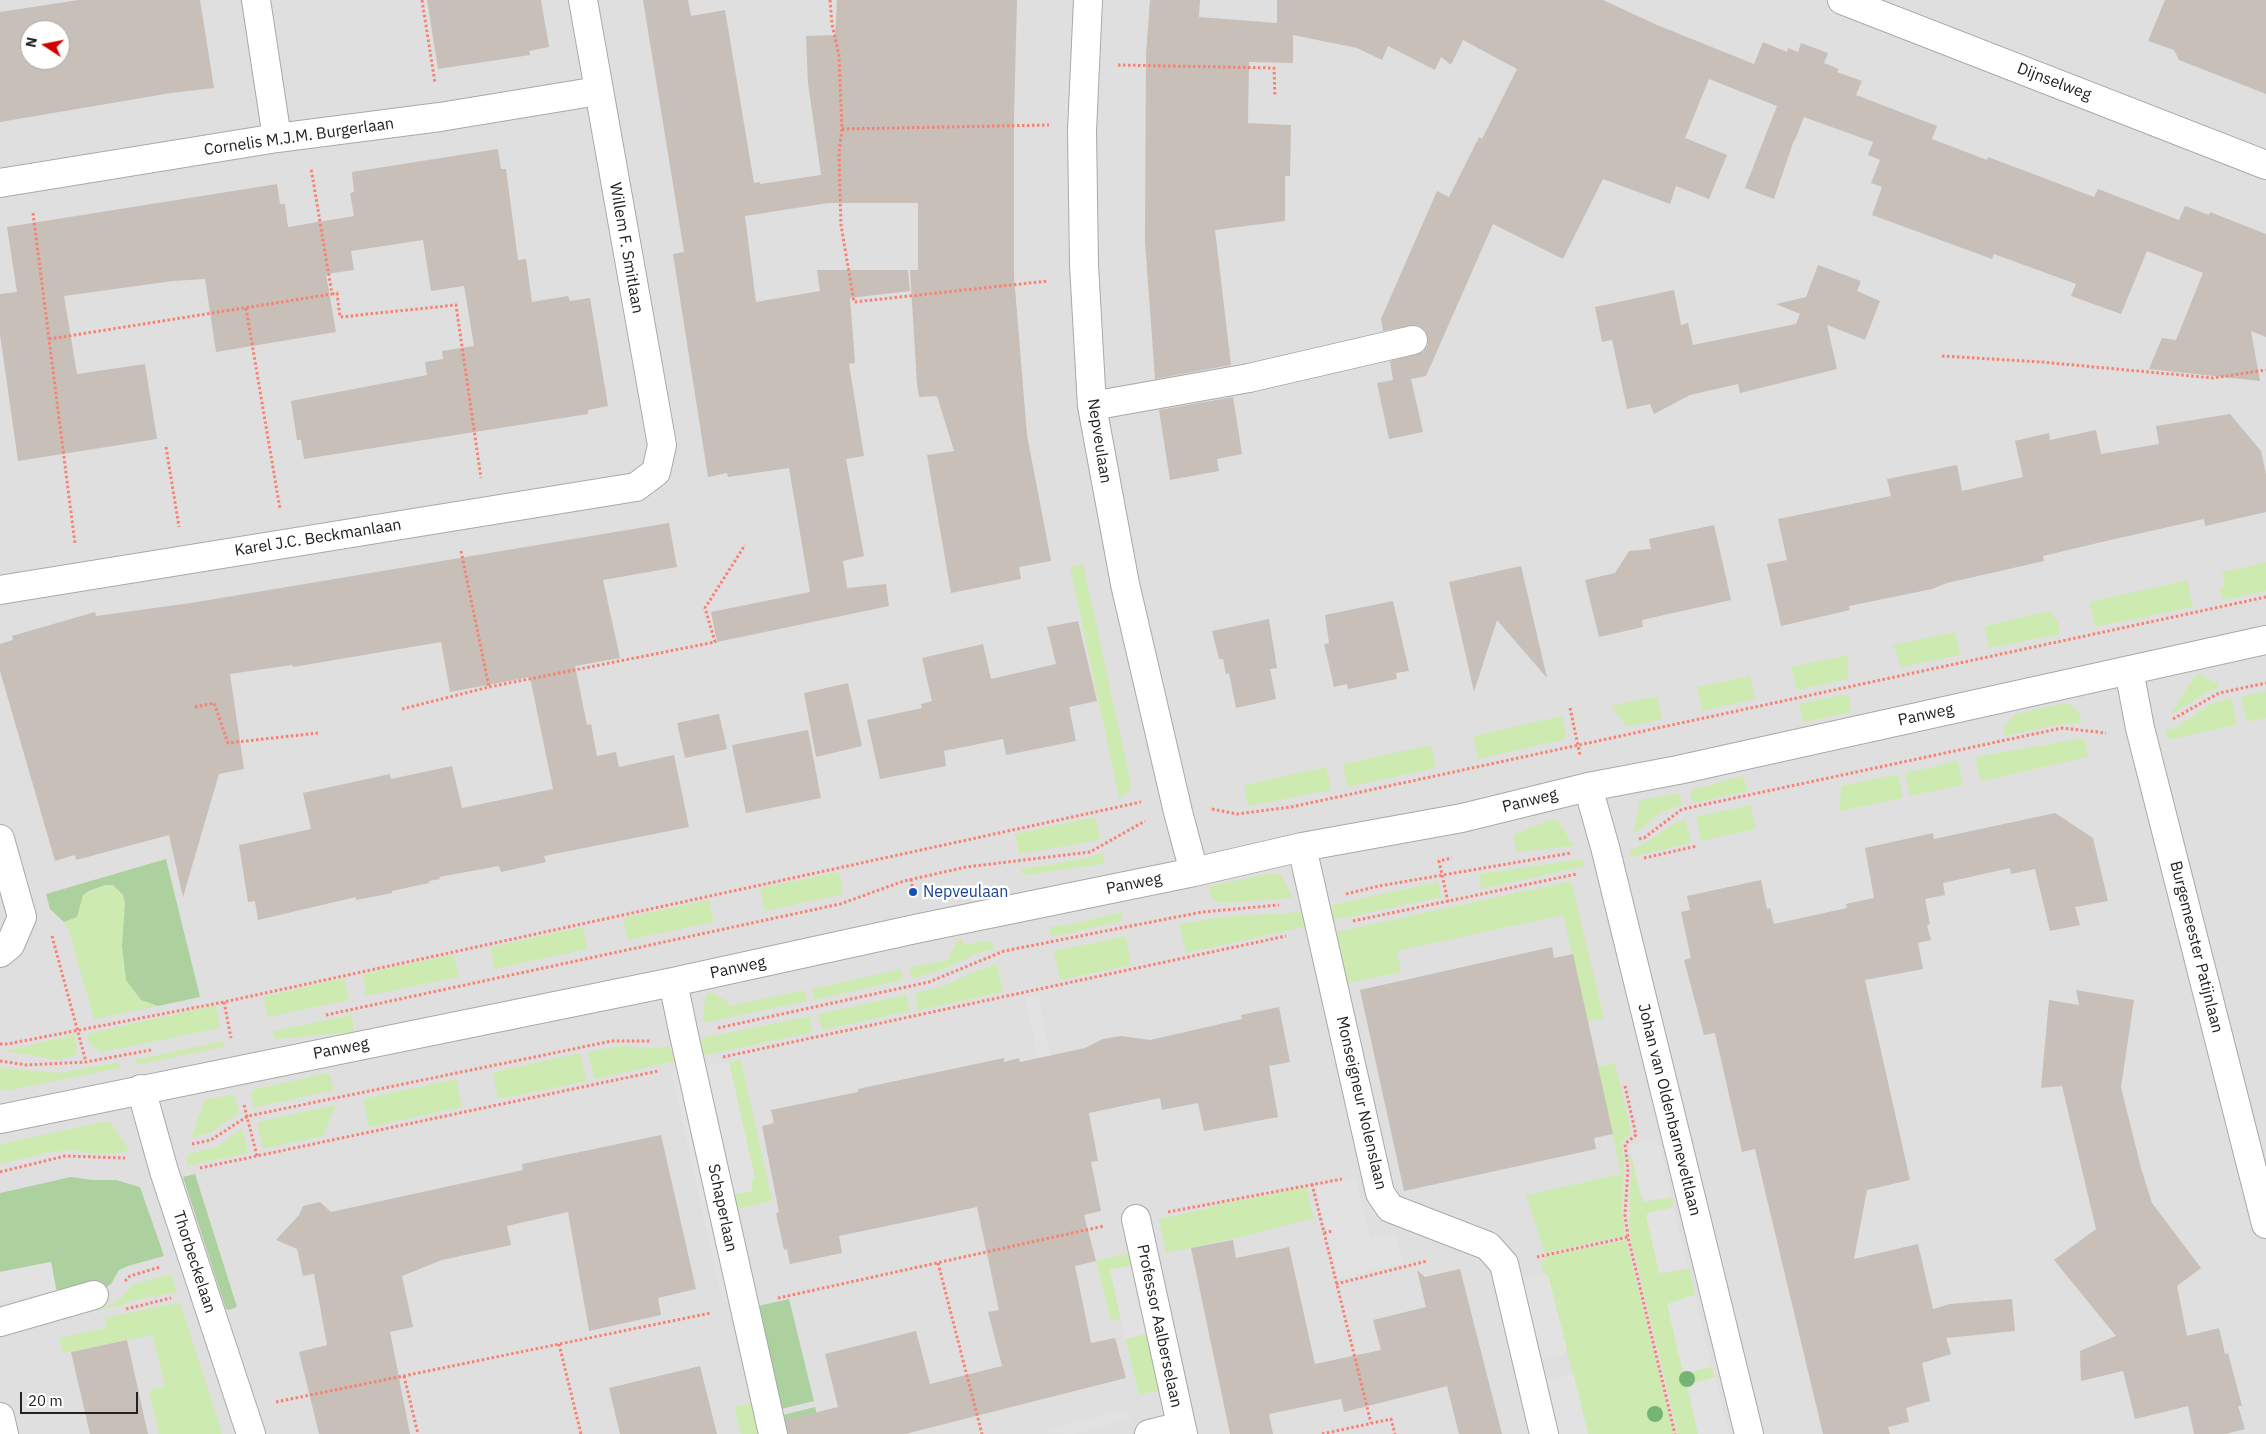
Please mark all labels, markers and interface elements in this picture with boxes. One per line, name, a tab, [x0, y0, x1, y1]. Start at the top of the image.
north arrow	[20, 20, 70, 70]
text: N	[21, 36, 41, 49]
street label: Dijnselweg	[2014, 59, 2094, 105]
street label: Cornelis M.J.M. Burgerlaan	[203, 114, 395, 160]
street label: Willem F. Smitlaan	[605, 181, 647, 315]
street label: Nepveulaan	[1083, 397, 1115, 485]
street label: Karel J.C. Beckmanlaan	[233, 515, 403, 561]
street label: Panweg	[1896, 700, 1956, 730]
street label: Panweg	[1500, 785, 1560, 817]
street label: Burgemeester Patijnlaan	[2165, 859, 2227, 1035]
street label: Panweg	[1104, 869, 1164, 899]
place label: Nepveulaan	[923, 882, 1008, 902]
marker: Nepveulaan	[907, 886, 919, 898]
street label: Panweg	[708, 953, 768, 983]
street label: Johan van Oldenbarneveltlaan	[1633, 1002, 1705, 1218]
street label: Monseigneur Nolenslaan	[1332, 1014, 1390, 1192]
street label: Panweg	[311, 1034, 371, 1064]
street label: Schaperlaan	[703, 1162, 741, 1254]
street label: Thorbeckelaan	[168, 1208, 220, 1316]
street label: Professor Aalberselaan	[1132, 1243, 1186, 1409]
scale bar	[22, 1382, 140, 1414]
text: 20 m	[28, 1391, 63, 1410]

